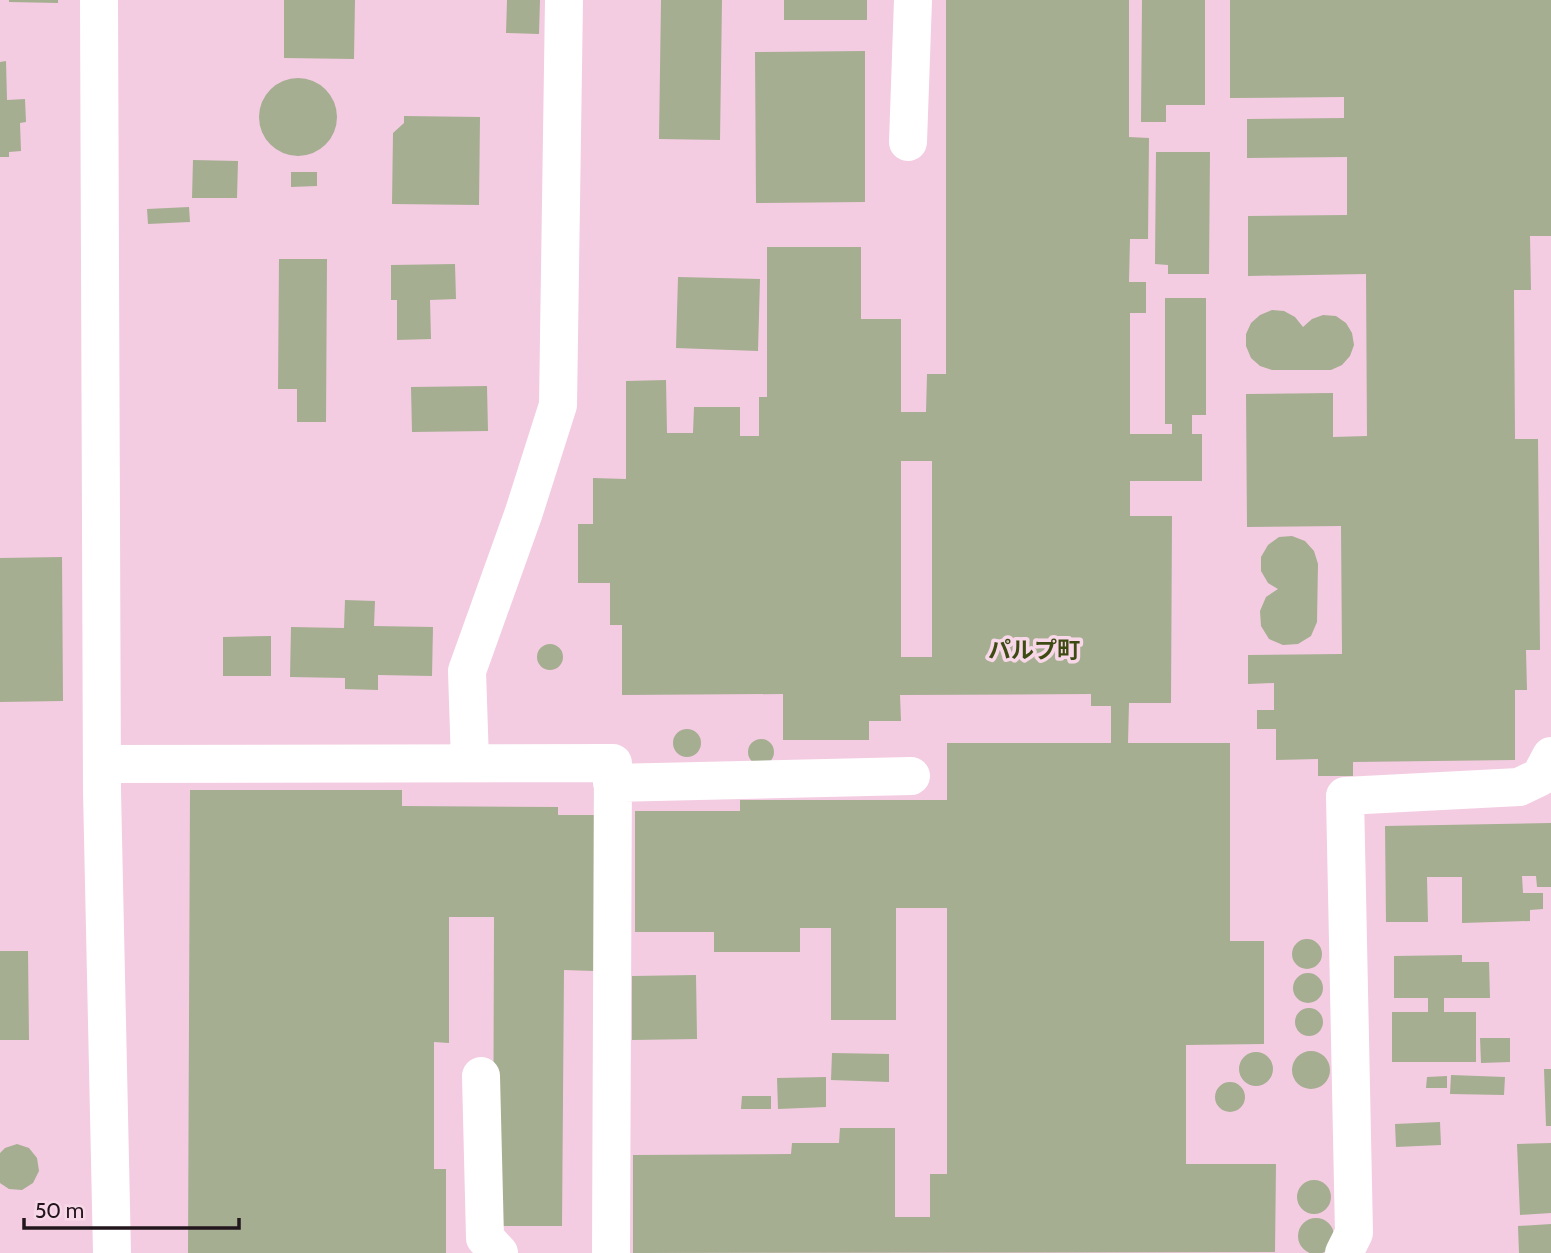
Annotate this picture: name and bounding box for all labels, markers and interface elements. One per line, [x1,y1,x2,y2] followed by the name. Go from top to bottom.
[988,636,1080,664] district label: パルプ町
[24,1186,240,1230] scale bar
[35,1198,84,1223] text: 50 m

